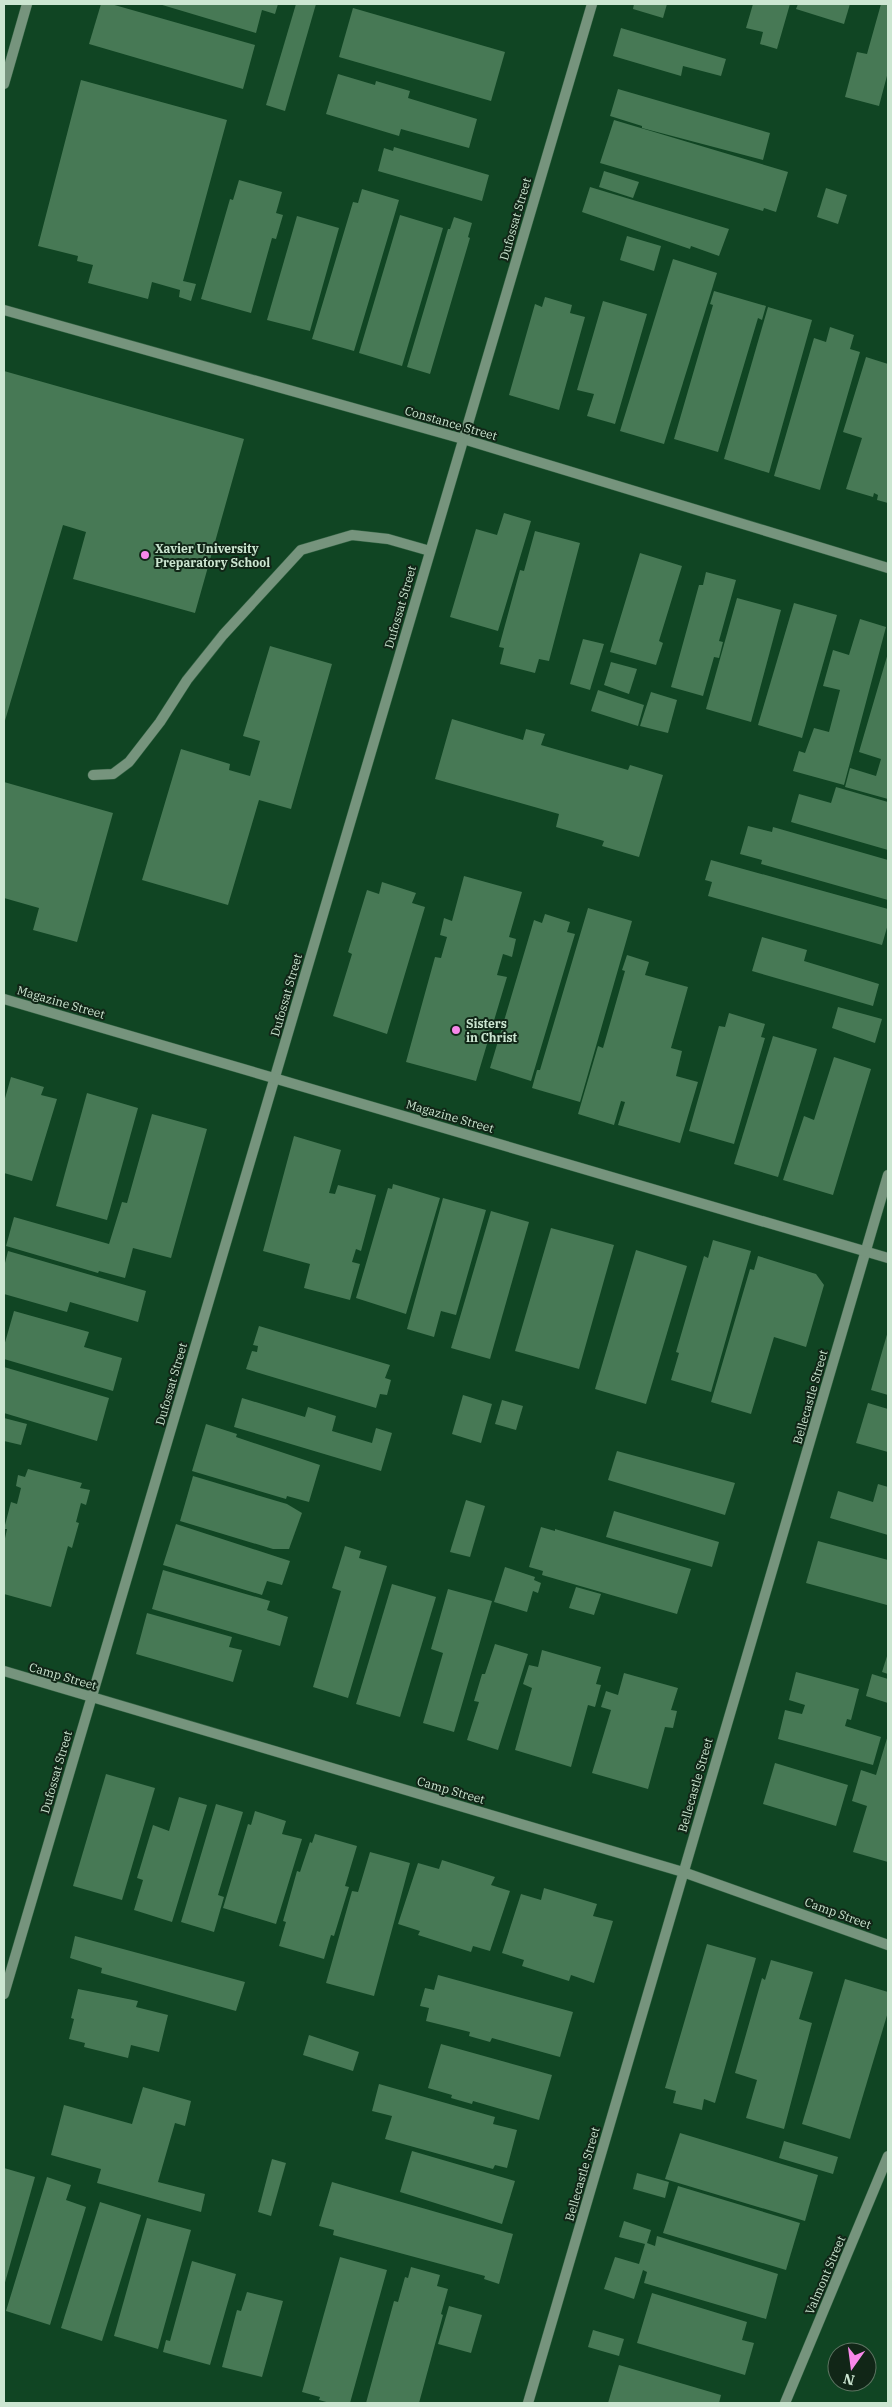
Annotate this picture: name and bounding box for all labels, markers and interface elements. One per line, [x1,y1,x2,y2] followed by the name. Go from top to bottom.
[496,176,534,262] street label: Dufossat Street
[403,403,499,443] street label: Constance Street
[155,541,270,570] place label: Xavier University Preparatory School
[139,549,151,561] marker: Xavier University Preparatory School
[381,564,419,650] street label: Dufossat Street
[267,952,305,1038] street label: Dufossat Street
[15,982,107,1022] street label: Magazine Street
[466,1016,517,1045] place label: Sisters in Christ
[450,1024,462,1036] marker: Sisters in Christ
[404,1096,496,1136] street label: Magazine Street
[152,1341,190,1427] street label: Dufossat Street
[789,1348,831,1446] street label: Bellecastle Street
[28,1659,98,1693] street label: Camp Street
[37,1729,75,1815] street label: Dufossat Street
[674,1736,716,1834] street label: Bellecastle Street
[416,1773,486,1807] street label: Camp Street
[803,1894,873,1932] street label: Camp Street
[561,2125,603,2223] street label: Bellecastle Street
[802,2233,848,2317] street label: Valmont Street
[827,2342,877,2392] north arrow
[841,2370,856,2390] text: N

